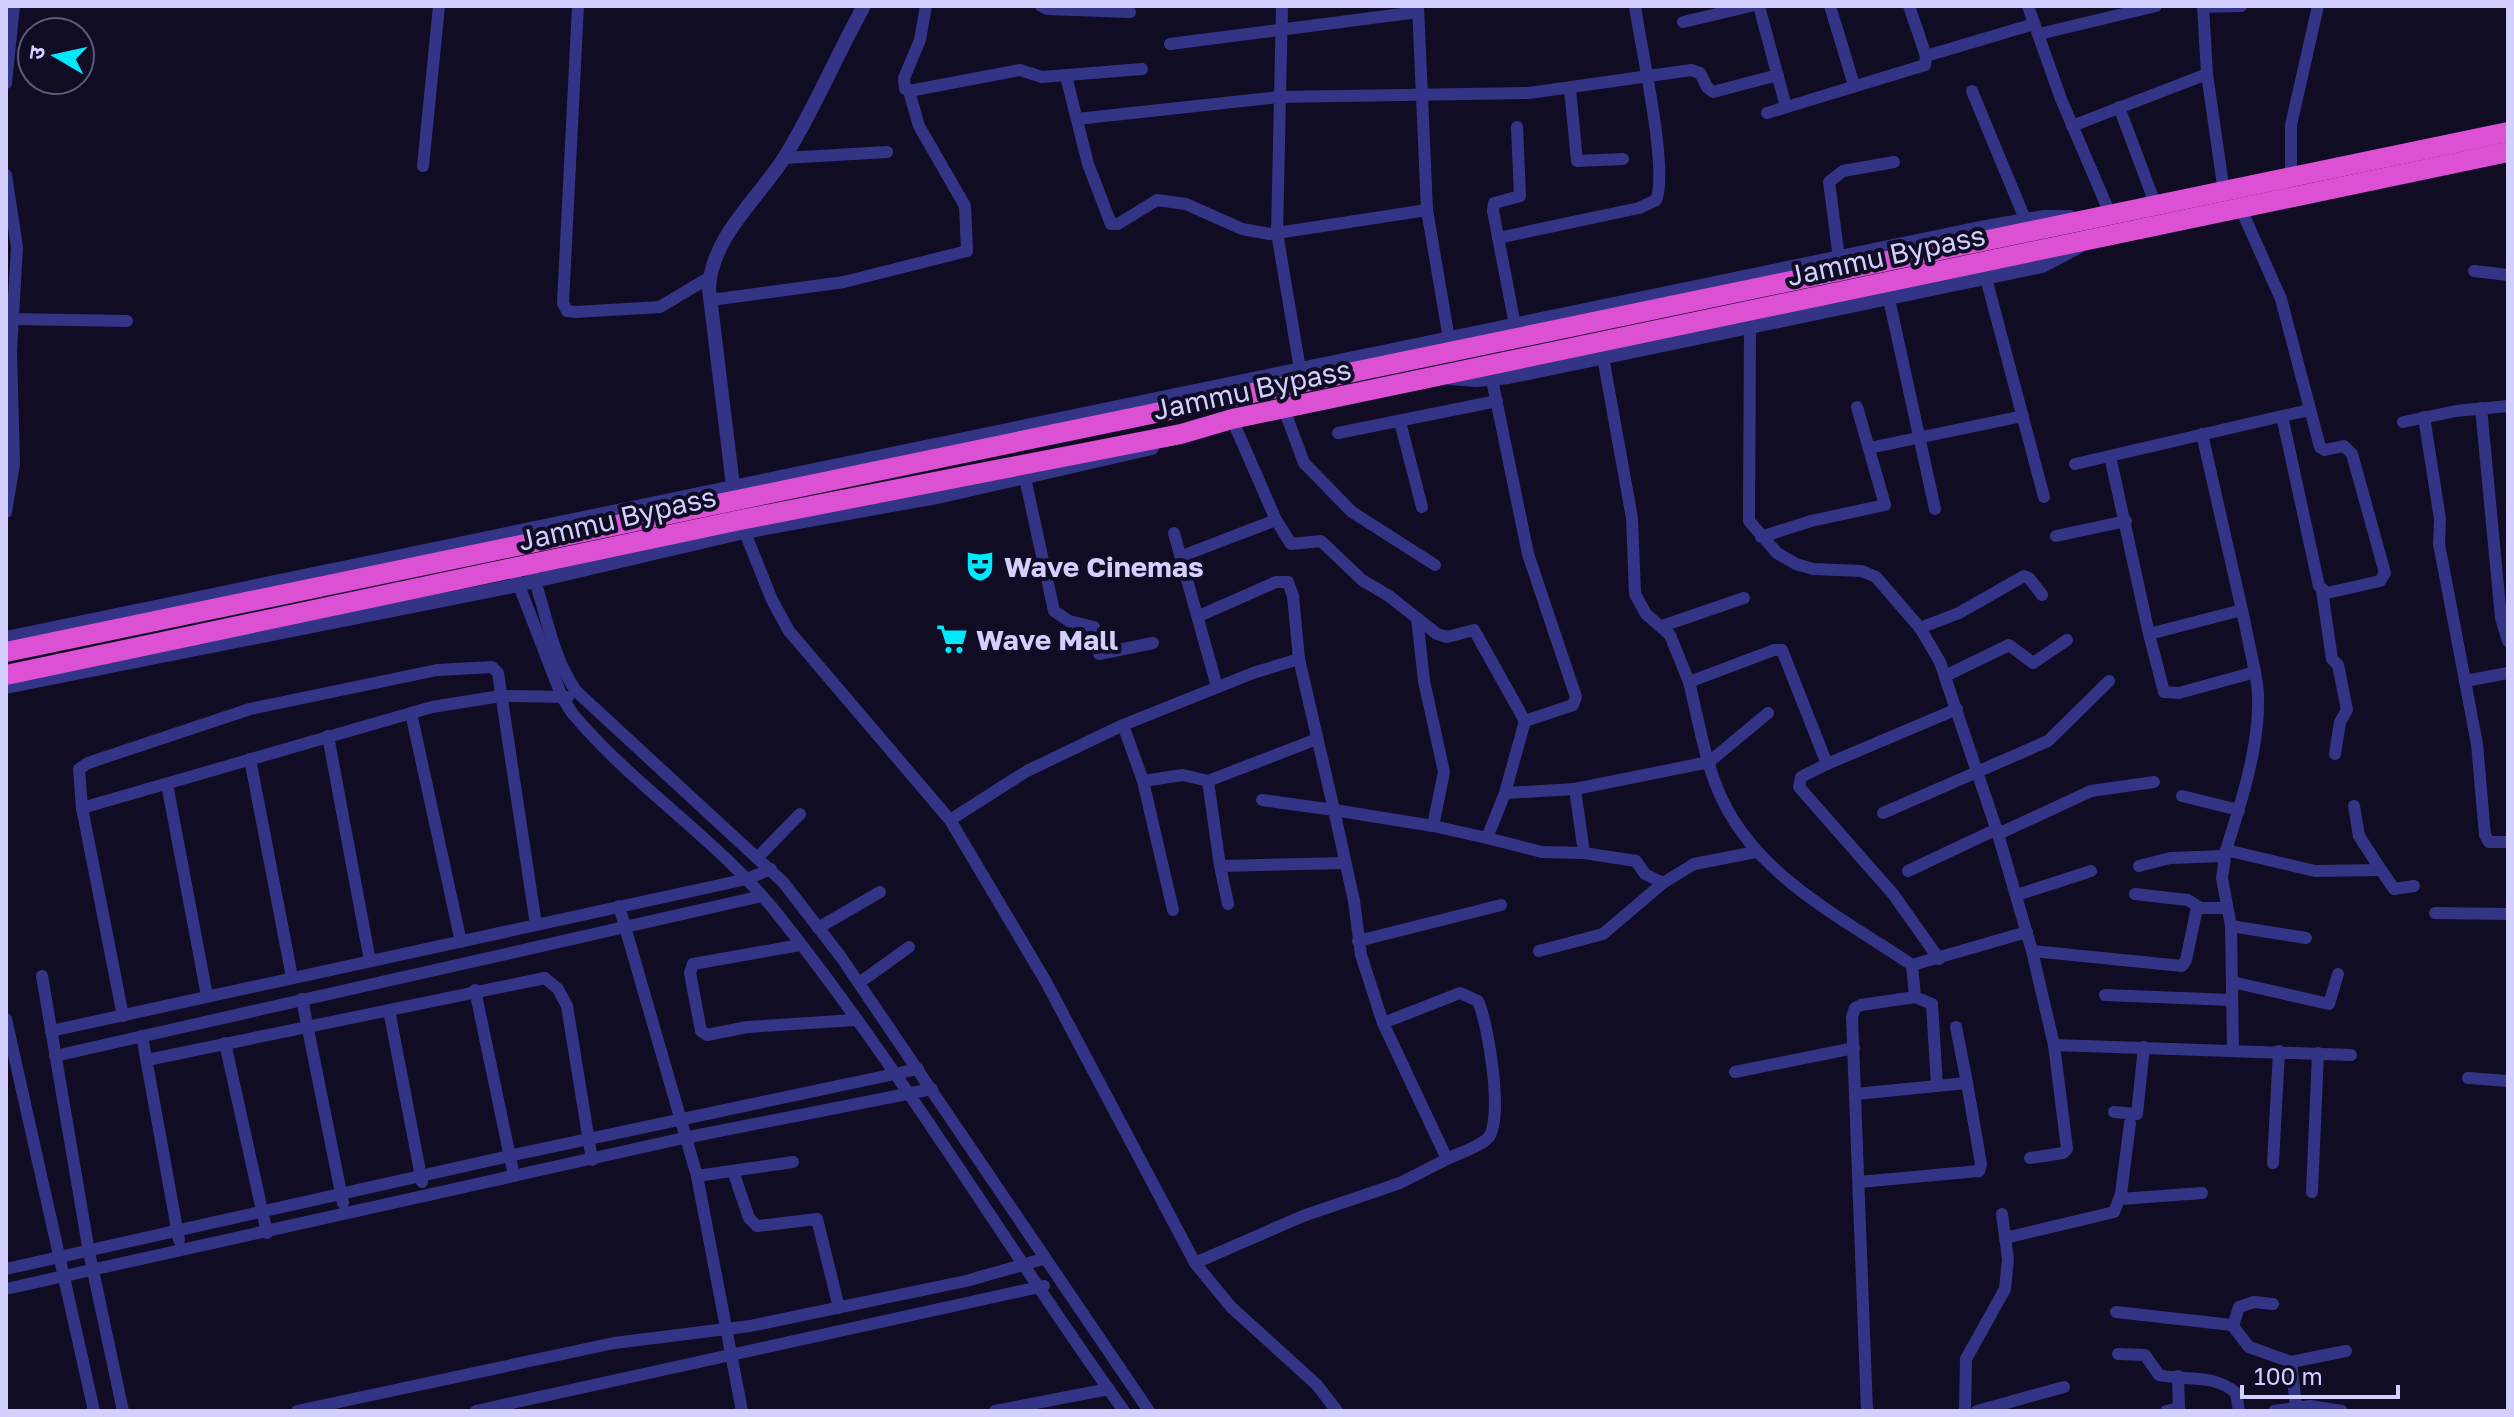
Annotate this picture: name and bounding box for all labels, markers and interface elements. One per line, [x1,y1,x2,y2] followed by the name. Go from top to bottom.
[16,16,96,96] north arrow
[21,43,50,61] text: उ
[1784,218,1988,292] street label: Jammu Bypass
[1150,352,1354,426] street label: Jammu Bypass
[515,479,719,557] street label: Jammu Bypass
[963,549,997,583] theatre icon: Wave Cinemas
[1004,550,1204,583] place label: Wave Cinemas
[935,622,969,656] supermarket icon: Wave Mall
[976,623,1118,656] place label: Wave Mall
[2242,1349,2398,1399] scale bar
[2254,1361,2323,1390] text: 100 m

